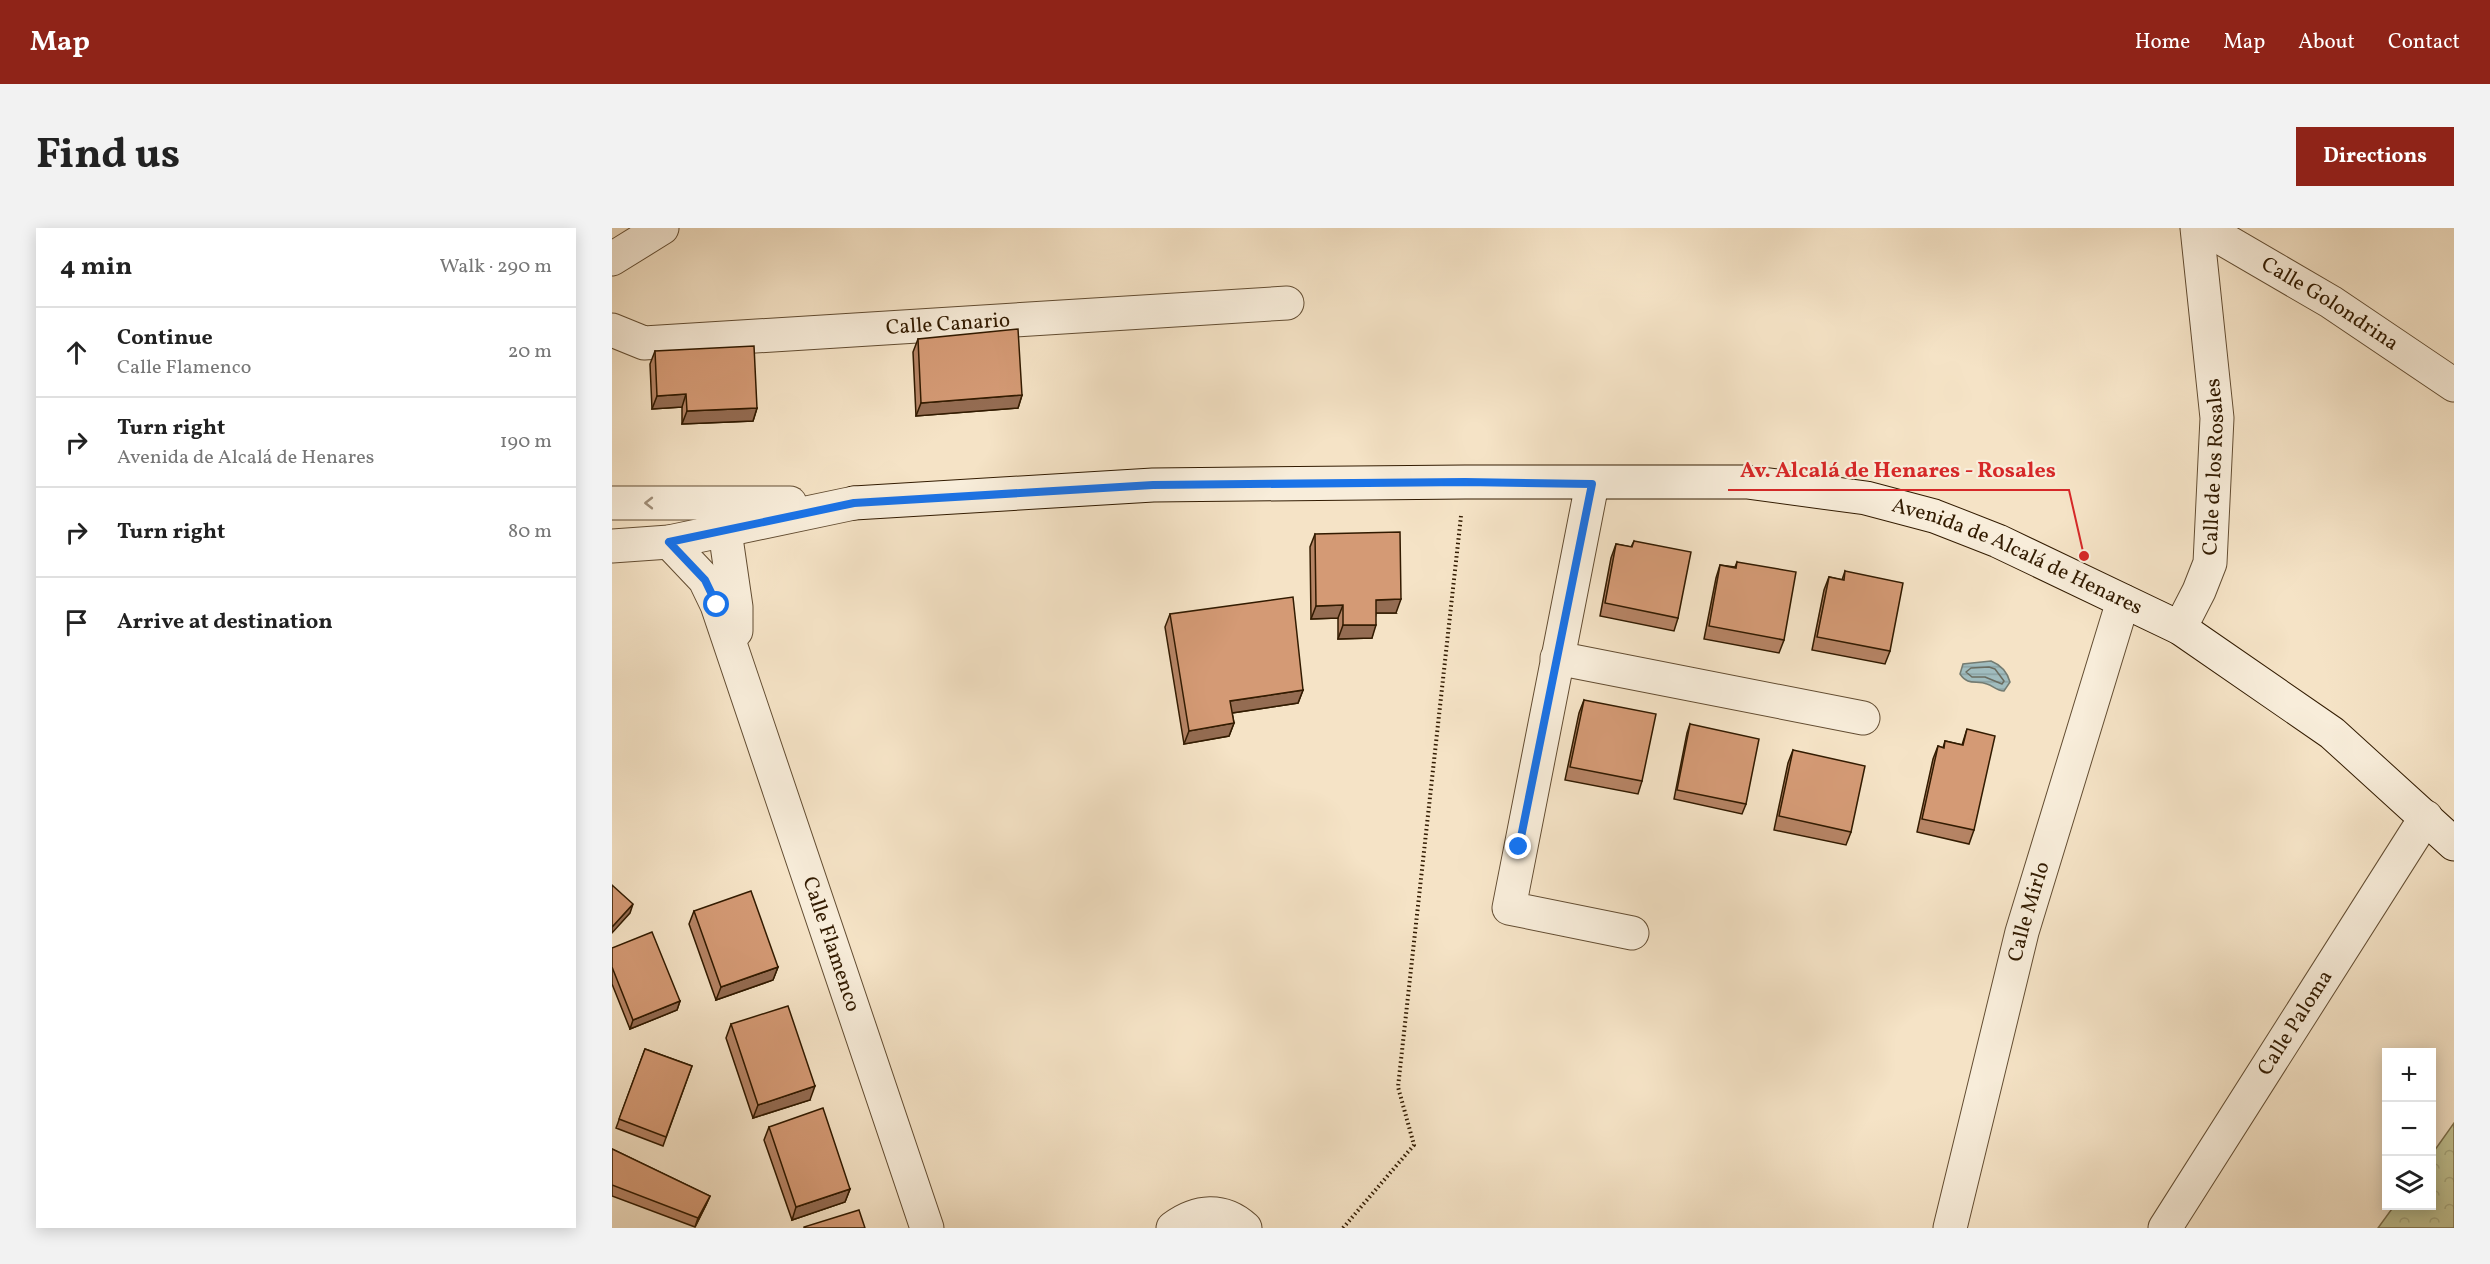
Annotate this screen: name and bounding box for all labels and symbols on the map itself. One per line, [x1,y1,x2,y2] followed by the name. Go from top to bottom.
[2256,250,2404,358] street label: Calle Golondrina
[885,306,1011,342] street label: Calle Canario
[2196,377,2232,556] street label: Calle de los Rosales
[1728,450,2069,490] callout: Av. Alcalá de Henares - Rosales
[1740,456,2056,487] text: Av. Alcalá de Henares - Rosales
[1889,491,2147,622] street label: Avenida de Alcalá de Henares
[644,497,653,509] one-way arrow
[703,591,729,617] route start
[1505,833,1531,859] route end
[2001,858,2057,965] street label: Calle Mirlo
[795,873,868,1016] street label: Calle Flamenco
[2251,964,2340,1081] street label: Calle Paloma

